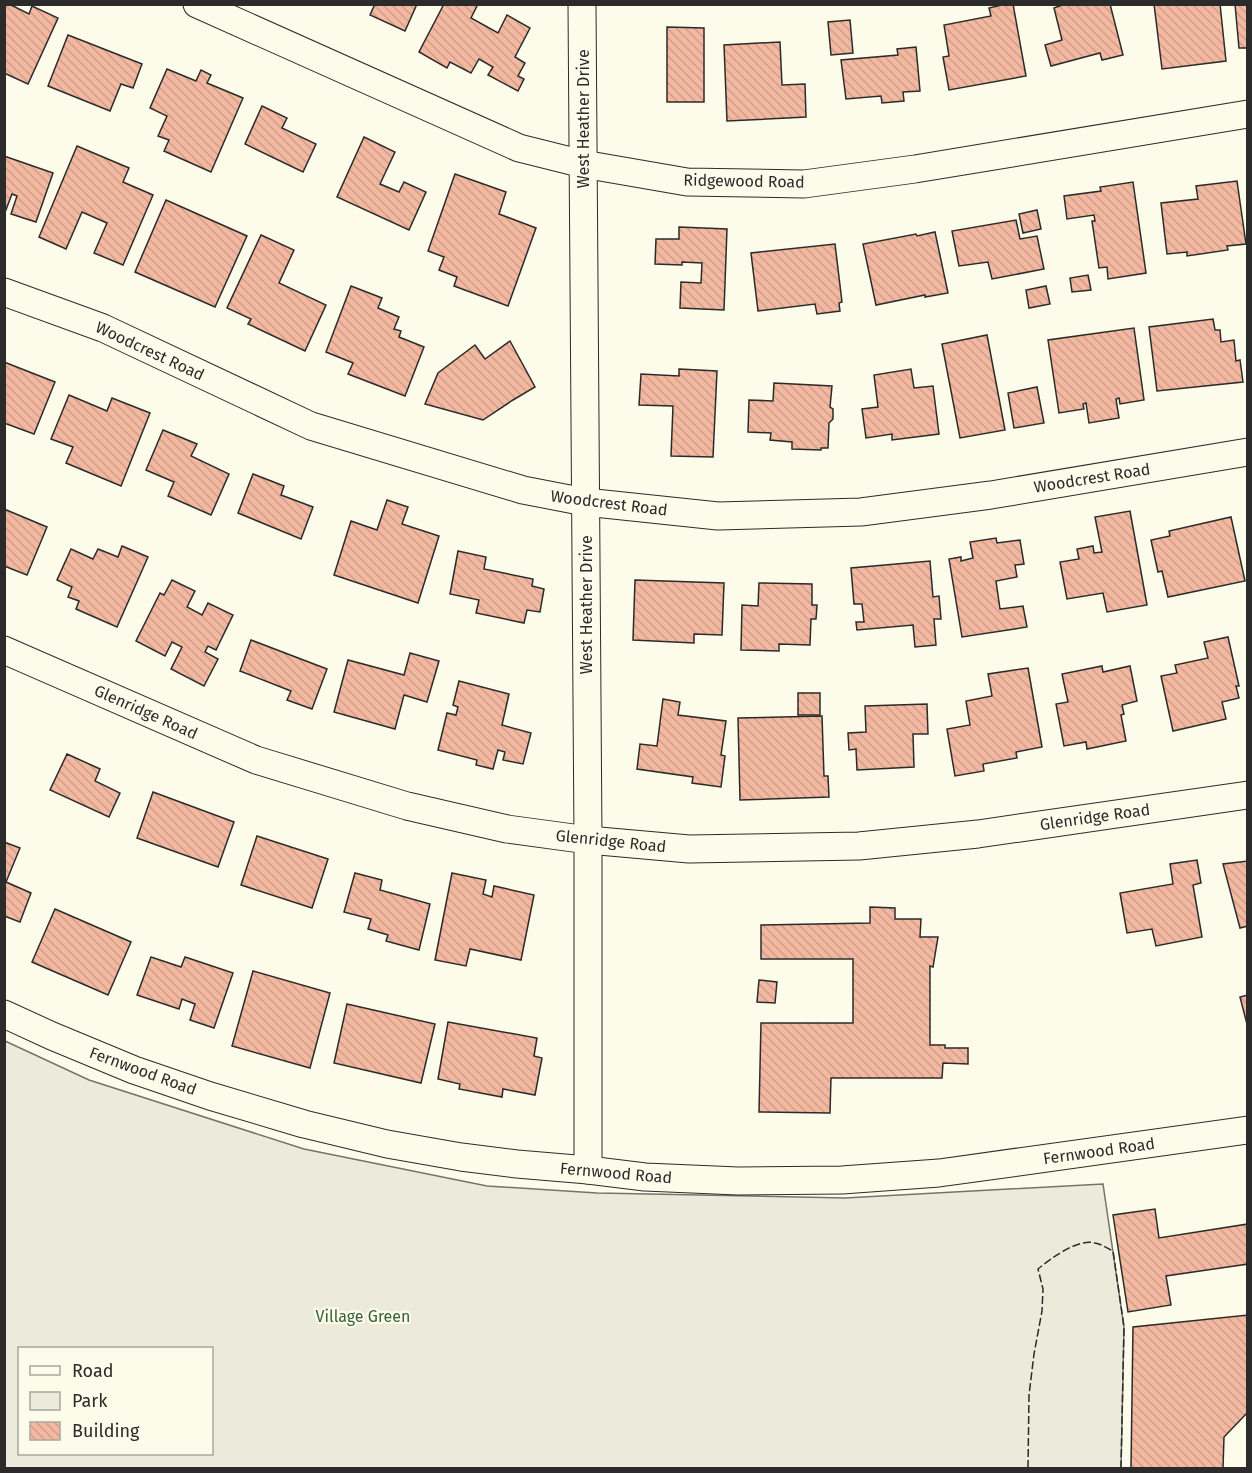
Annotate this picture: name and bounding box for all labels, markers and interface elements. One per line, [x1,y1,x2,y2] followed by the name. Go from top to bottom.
[574,49,593,189] street label: West Heather Drive
[683,170,805,192] street label: Ridgewood Road
[93,318,207,384] street label: Woodcrest Road
[1032,459,1152,497] street label: Woodcrest Road
[549,486,669,520] street label: Woodcrest Road
[577,535,596,675] street label: West Heather Drive
[91,681,201,743] street label: Glenridge Road
[1039,800,1151,834] street label: Glenridge Road
[555,826,667,856] street label: Glenridge Road
[87,1043,199,1099] street label: Fernwood Road
[1042,1134,1156,1168] street label: Fernwood Road
[559,1159,673,1187] street label: Fernwood Road
[316,1307,410,1326] park label: Village Green
[18,1347,213,1455] legend
[72,1360,114,1382] text: Road
[72,1390,108,1412] text: Park
[72,1420,140,1442] text: Building

